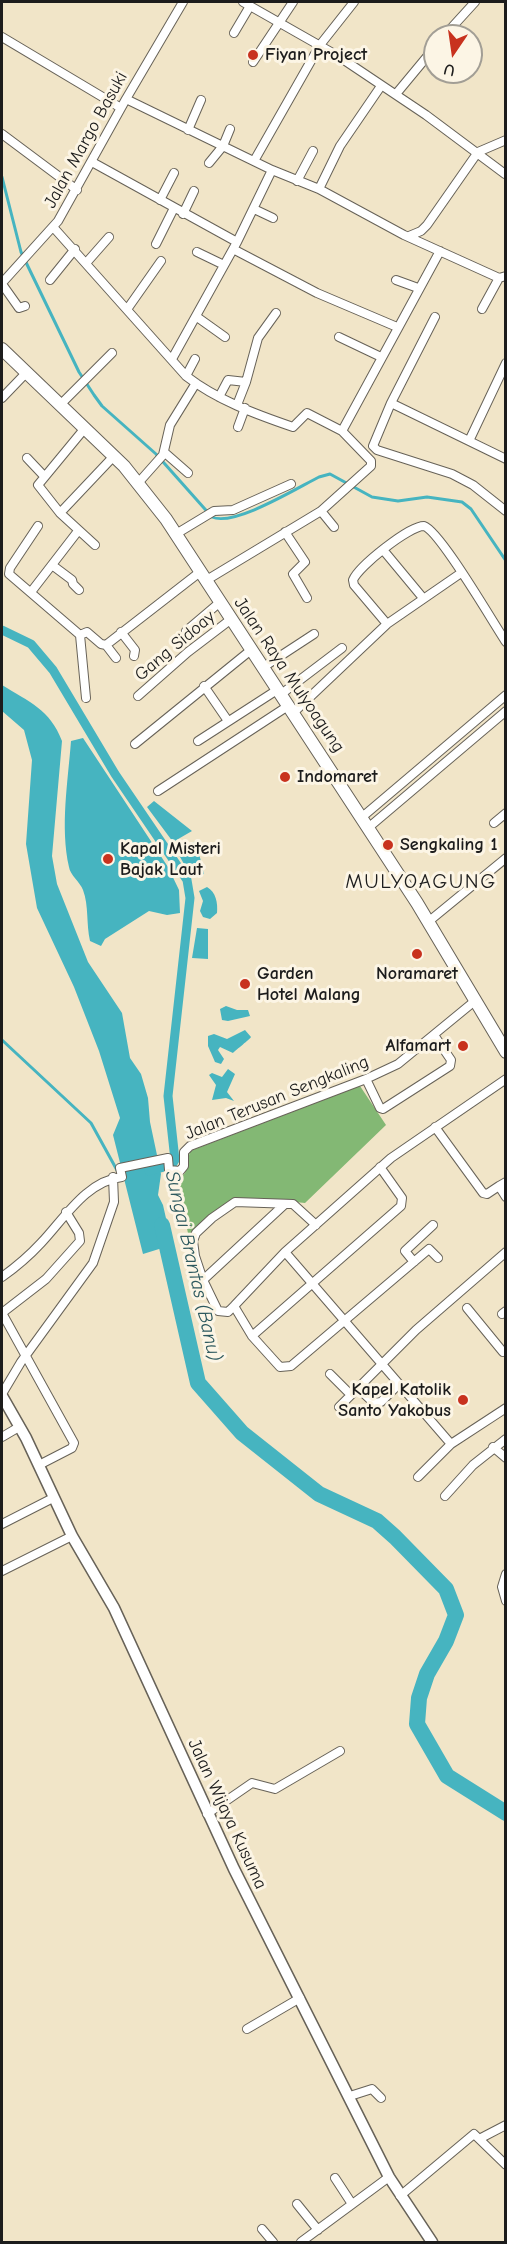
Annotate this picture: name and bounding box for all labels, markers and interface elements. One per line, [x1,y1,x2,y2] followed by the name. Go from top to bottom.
[423,24,483,84] north arrow
[265,44,367,66] place label: Fiyan Project
[246,48,260,62] marker: Fiyan Project
[442,60,457,80] text: U
[40,68,132,212] street label: Jalan Margo Basuki
[229,593,349,757] street label: Jalan Raya Mulyoagung
[130,606,220,686] street label: Gang Sidoay
[297,766,378,788] place label: Indomaret
[278,770,292,784] marker: Indomaret
[400,834,498,856] place label: Sengkaling 1
[120,838,221,880] place label: Kapal Misteri Bajak Laut
[381,838,395,852] marker: Sengkaling 1
[101,852,115,866] marker: Kapal Misteri Bajak Laut
[345,869,497,895] district label: MULYOAGUNG
[410,947,424,961] marker: Noramaret
[257,963,361,1006] place label: Garden Hotel Malang
[376,963,458,985] place label: Noramaret
[238,977,252,991] marker: Garden Hotel Malang
[386,1035,451,1057] place label: Alfamart
[456,1039,470,1053] marker: Alfamart
[182,1051,372,1145] street label: Jalan Terusan Sengkaling
[159,1168,227,1364] water label: Sungai Brantas (Banu)
[338,1379,451,1422] place label: Kapel Katolik Santo Yakobus
[456,1393,470,1407] marker: Kapel Katolik Santo Yakobus
[183,1736,271,1892] street label: Jalan Wijaya Kusuma

